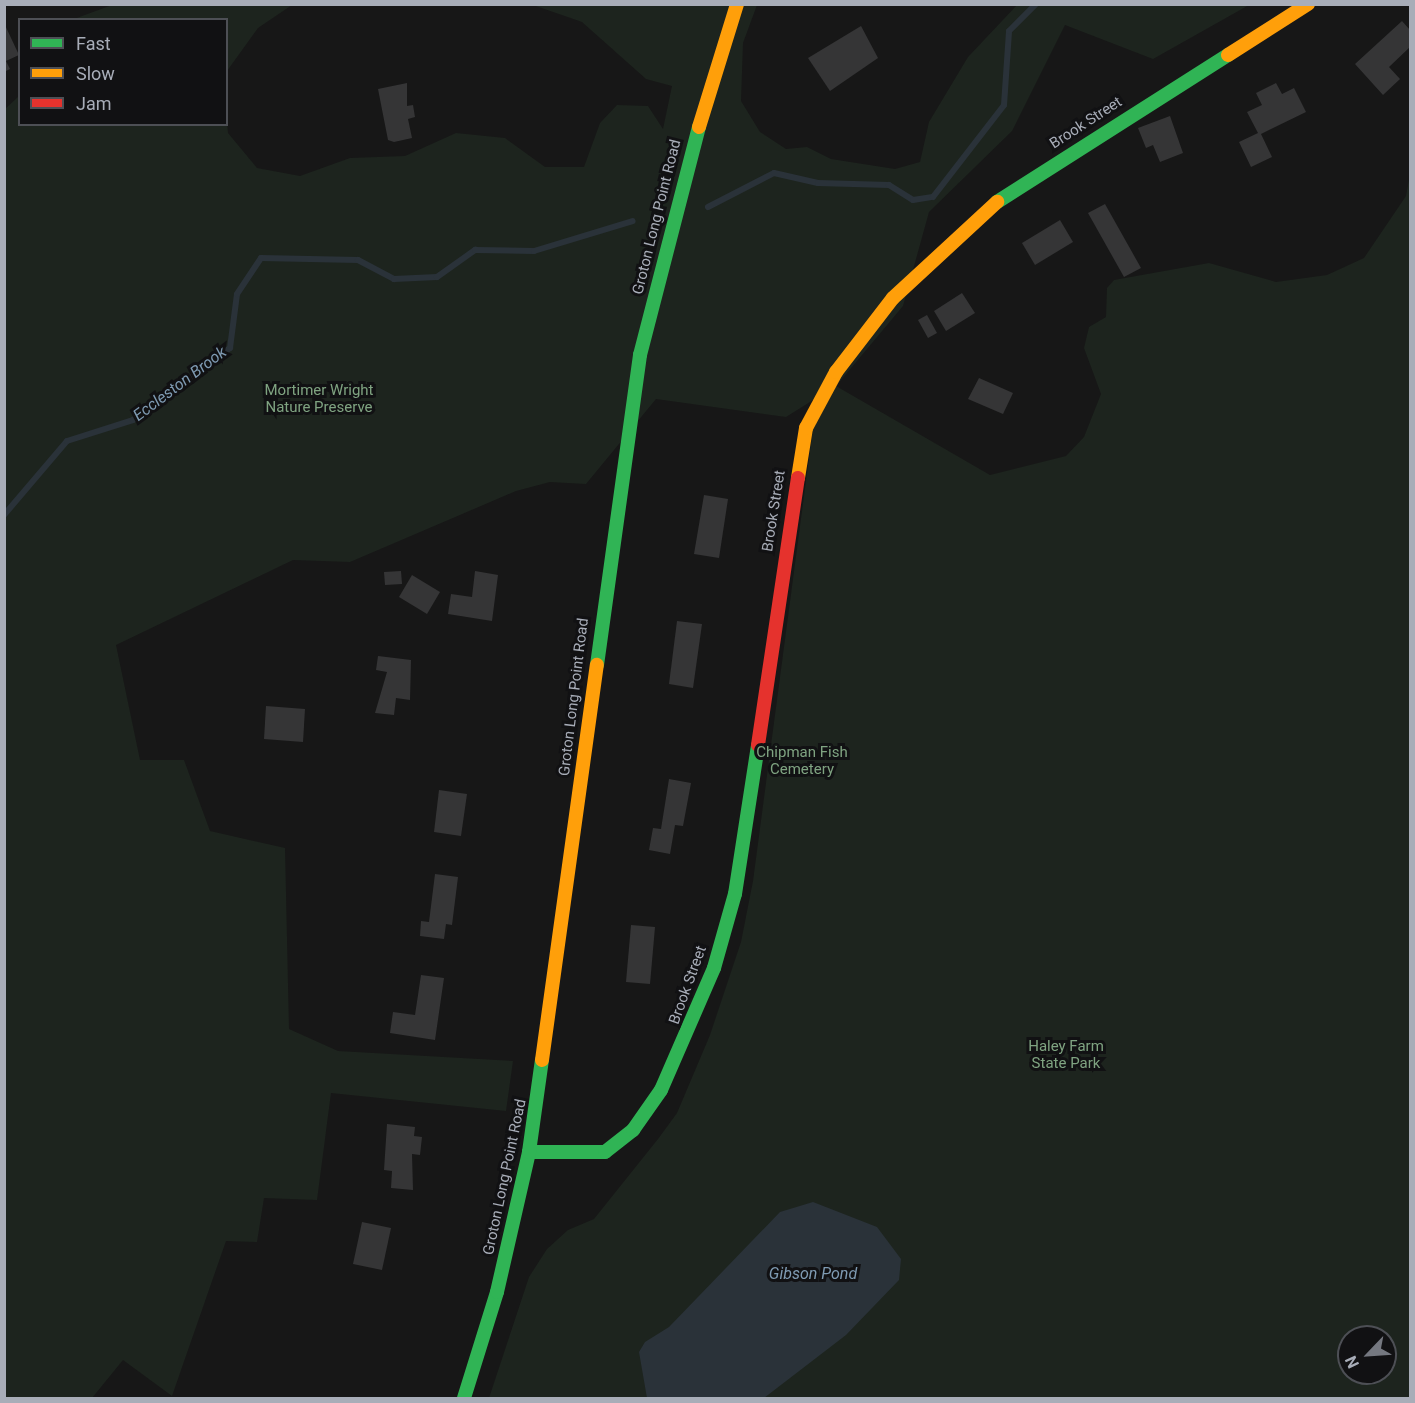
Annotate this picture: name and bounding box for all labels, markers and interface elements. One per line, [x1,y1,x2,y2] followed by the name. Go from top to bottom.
[18,18,228,126] legend
[76,33,111,54] text: Fast
[76,63,115,84] text: Slow
[76,93,112,114] text: Jam
[1047,93,1125,153] street label: Brook Street
[629,138,685,296] street label: Groton Long Point Road
[130,343,230,425] water label: Eccleston Brook
[264,381,374,416] park label: Mortimer Wright Nature Preserve
[759,469,789,553] street label: Brook Street
[555,617,593,777] street label: Groton Long Point Road
[756,743,848,778] park label: Chipman Fish Cemetery
[665,943,711,1027] street label: Brook Street
[1028,1037,1104,1072] park label: Haley Farm State Park
[480,1097,530,1257] street label: Groton Long Point Road
[769,1264,857,1284] water label: Gibson Pond
[1337,1325,1397,1385] north arrow
[1341,1353,1363,1371] text: N

